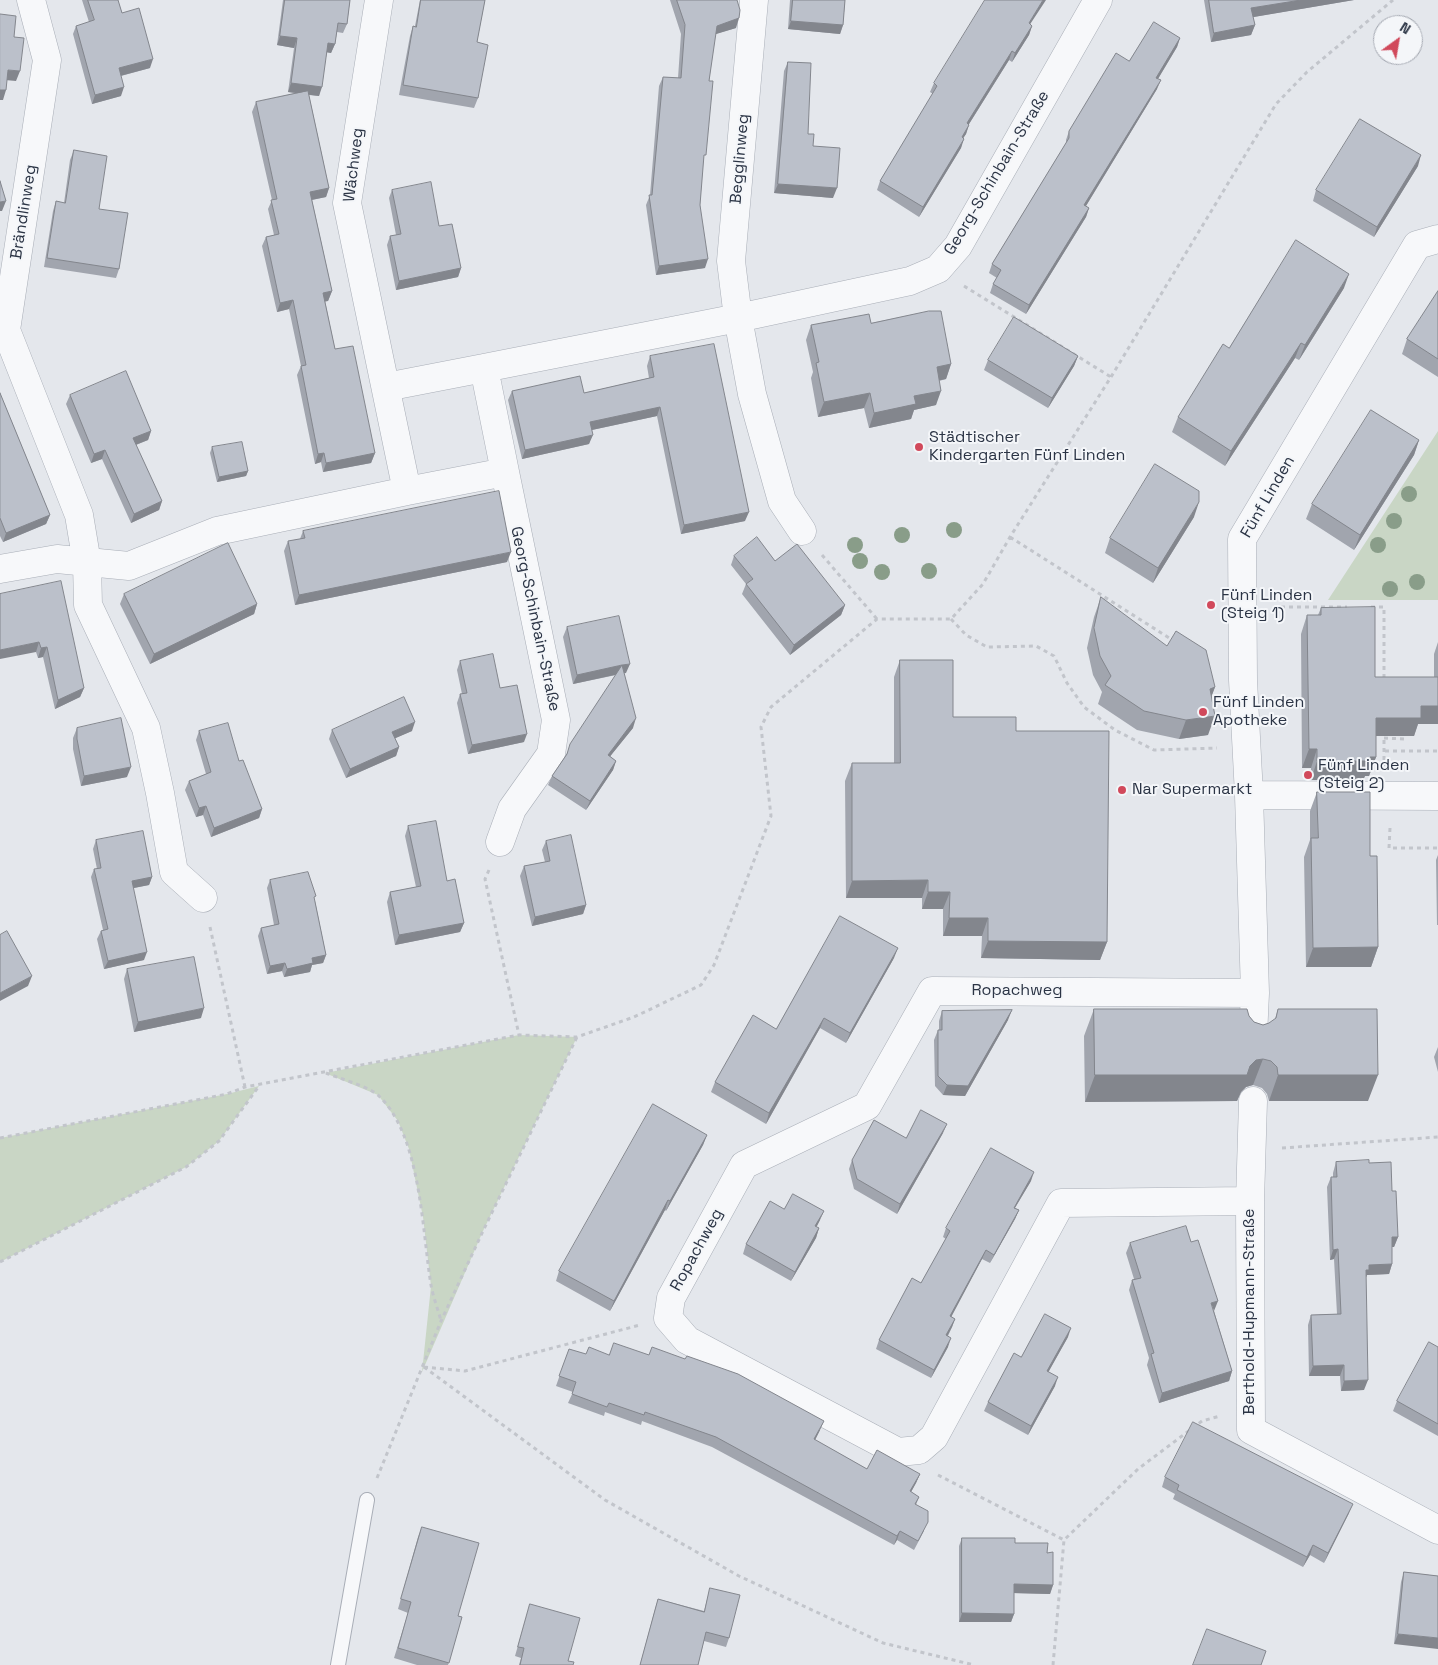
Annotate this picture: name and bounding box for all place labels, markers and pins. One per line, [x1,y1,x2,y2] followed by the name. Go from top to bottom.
[929,428,1125,466] place label: Städtischer Kindergarten Fünf Linden
[913,441,925,453] marker: Städtischer Kindergarten Fünf Linden
[1221,586,1312,624] place label: Fünf Linden (Steig 1)
[1205,599,1217,611] marker: Fünf Linden (Steig 1)
[1213,693,1304,731] place label: Fünf Linden Apotheke
[1197,706,1209,718] marker: Fünf Linden Apotheke
[1318,756,1409,794] place label: Fünf Linden (Steig 2)
[1302,769,1314,781] marker: Fünf Linden (Steig 2)
[1132,780,1252,800] place label: Nar Supermarkt
[1116,784,1128,796] marker: Nar Supermarkt

